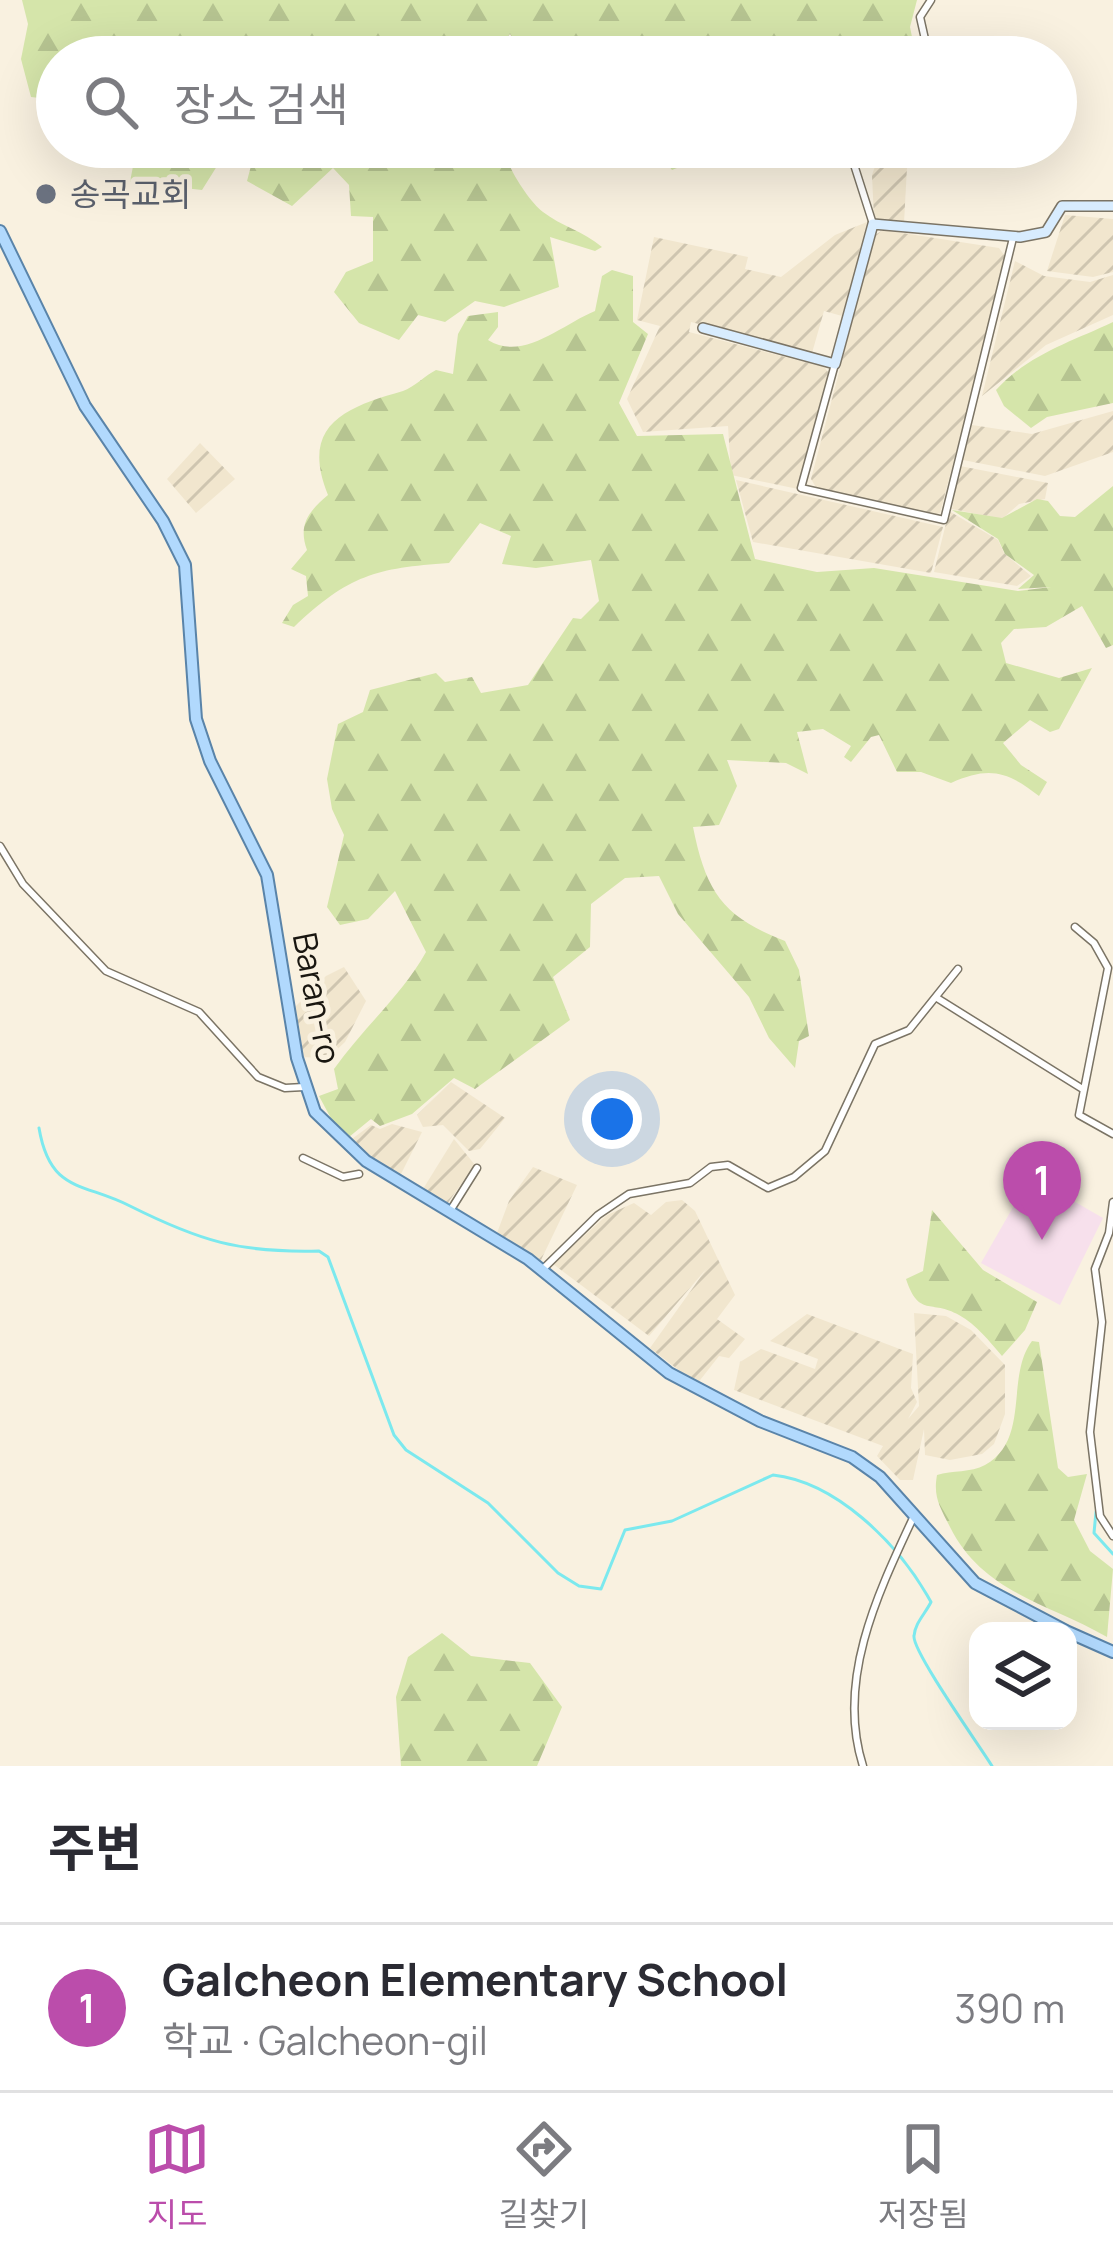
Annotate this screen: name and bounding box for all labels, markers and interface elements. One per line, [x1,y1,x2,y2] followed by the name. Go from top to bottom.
[36,36,1077,168] search box
[78,69,144,135] icon: search
[174,73,349,135] text: 장소 검색
[70,171,191,216] place label: 송곡교회
[33,181,59,207] marker: 송곡교회
[283,928,352,1067] street label: Baran-ro
[582,1089,642,1149] your location
[1003,1141,1081,1240] pin: 1
[969,1622,1077,1730] map controls
[969,1622,1077,1730] button: layers
[48,1812,142,1881] text: 주변
[162,1948,788,2010] text: Galcheon Elementary School
[78,1981,96,2035] text: 1
[955,1981,1065,2035] text: 390 m
[162,2013,488,2067] text: 학교 · Galcheon-gil
[144,2116,210,2236] tab: 지도
[498,2116,589,2236] tab: 길찾기
[878,2116,969,2236] tab: 저장됨

